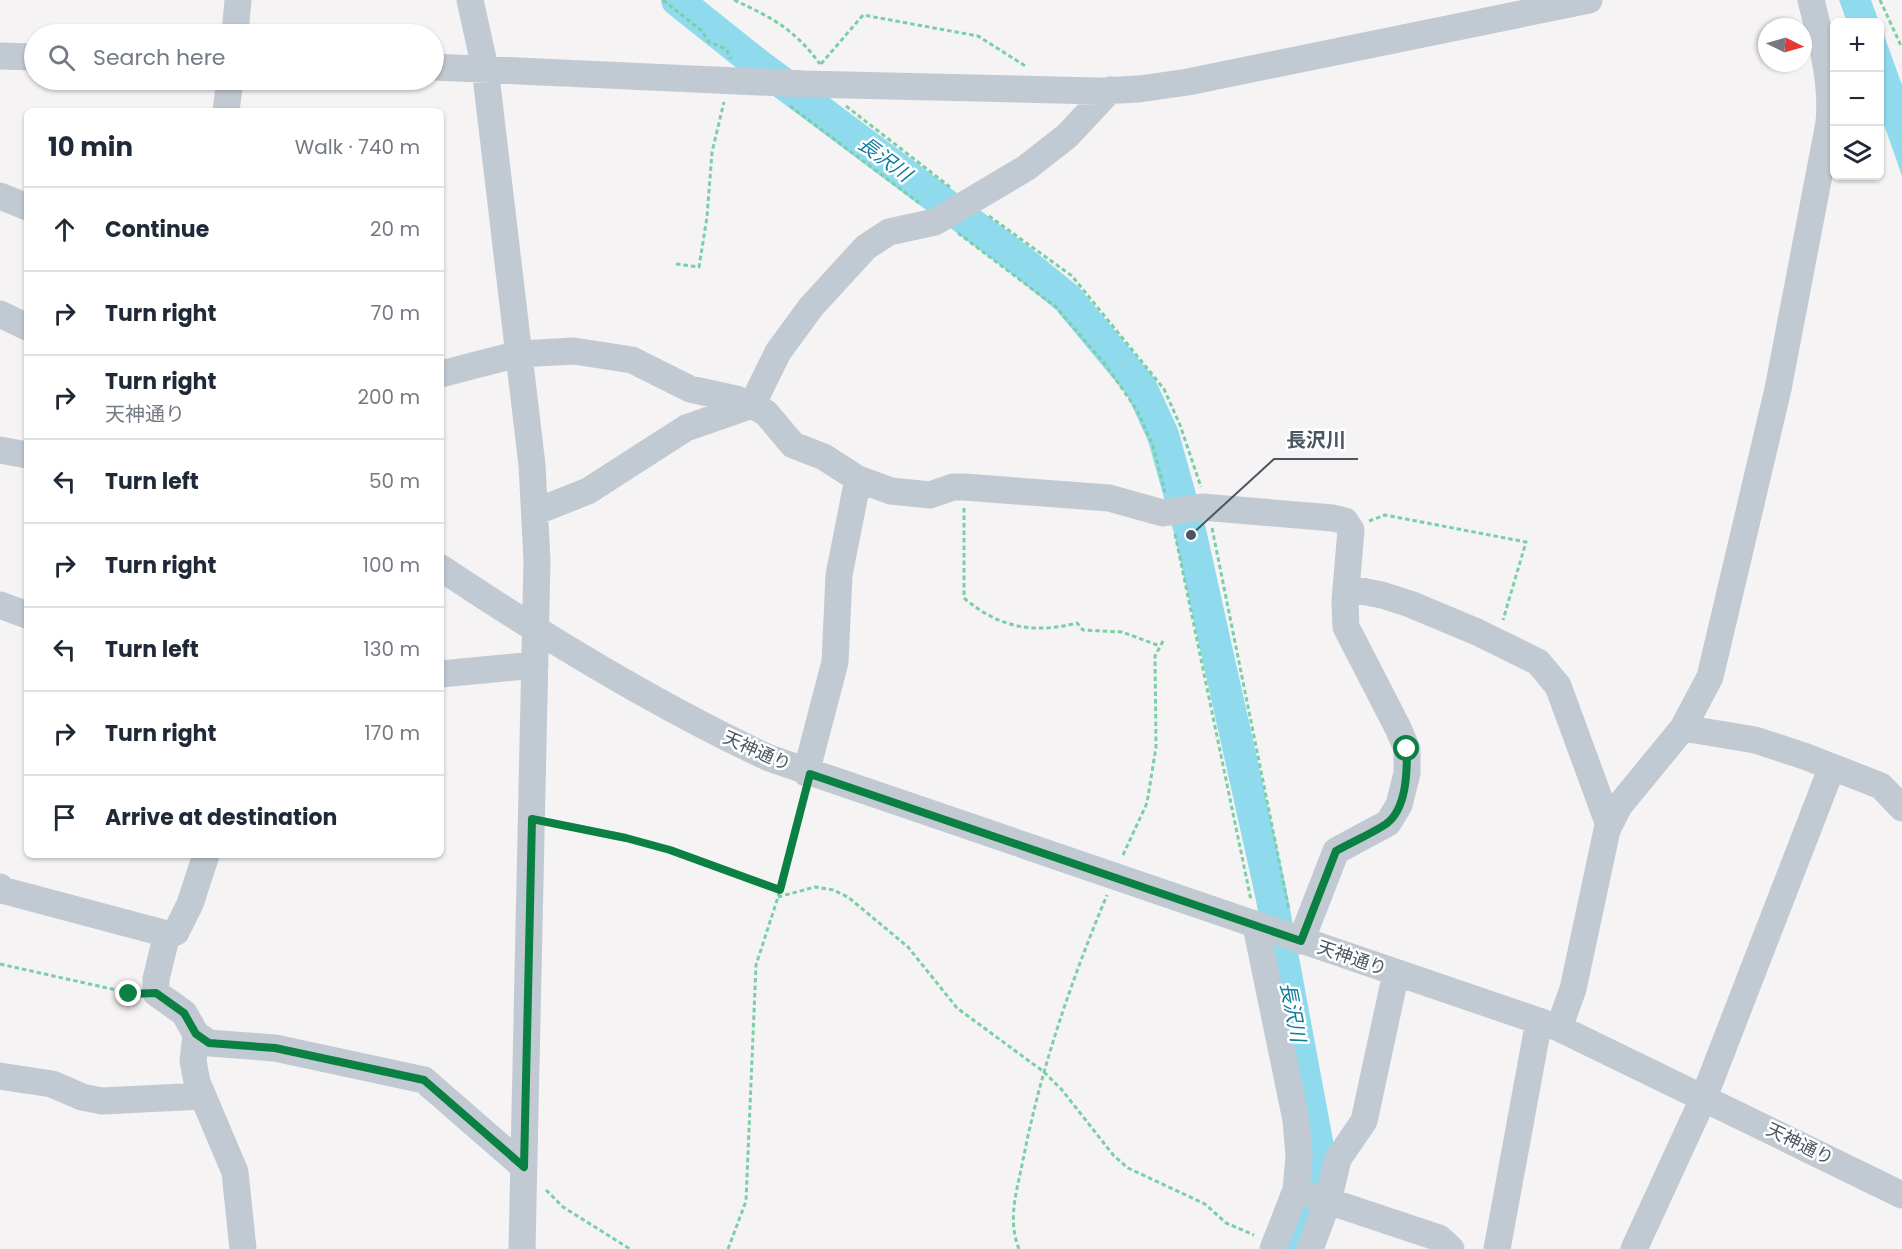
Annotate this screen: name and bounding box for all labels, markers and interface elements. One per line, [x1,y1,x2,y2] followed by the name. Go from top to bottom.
[1758,18,1812,72] north arrow
[1830,18,1884,180] map controls
[1830,18,1884,72] button: +
[24,24,444,90] search box
[45,41,78,74] icon: search
[93,42,226,73] text: Search here
[1830,72,1884,126] button: −
[1830,126,1884,180] button: layers
[48,129,133,165] text: 10 min
[853,130,919,189] water label: 長沢川
[295,133,420,161] text: Walk · 740 m
[48,213,81,246] icon: ahead
[105,214,209,245] text: Continue
[370,215,420,243] text: 20 m
[48,297,81,330] icon: right
[105,298,216,329] text: Turn right
[371,299,420,327] text: 70 m
[105,366,216,397] text: Turn right
[48,381,81,414] icon: right
[357,383,420,411] text: 200 m
[105,400,185,428] text: 天神通り
[1274,421,1358,459] callout: 長沢川
[1286,426,1346,454] text: 長沢川
[48,465,81,498] icon: left
[105,466,199,497] text: Turn left
[369,467,420,495] text: 50 m
[48,549,81,582] icon: right
[105,550,216,581] text: Turn right
[363,551,420,579] text: 100 m
[48,633,81,666] icon: left
[105,634,199,665] text: Turn left
[363,635,420,663] text: 130 m
[48,717,81,750] icon: right
[105,718,216,749] text: Turn right
[364,719,420,747] text: 170 m
[719,724,795,777] street label: 天神通り
[1393,735,1419,761] route start
[48,801,81,834] icon: arrive
[105,802,337,833] text: Arrive at destination
[1314,934,1390,981] street label: 天神通り
[115,980,141,1006] route end
[1274,980,1313,1046] water label: 長沢川
[1762,1117,1838,1171] street label: 天神通り

